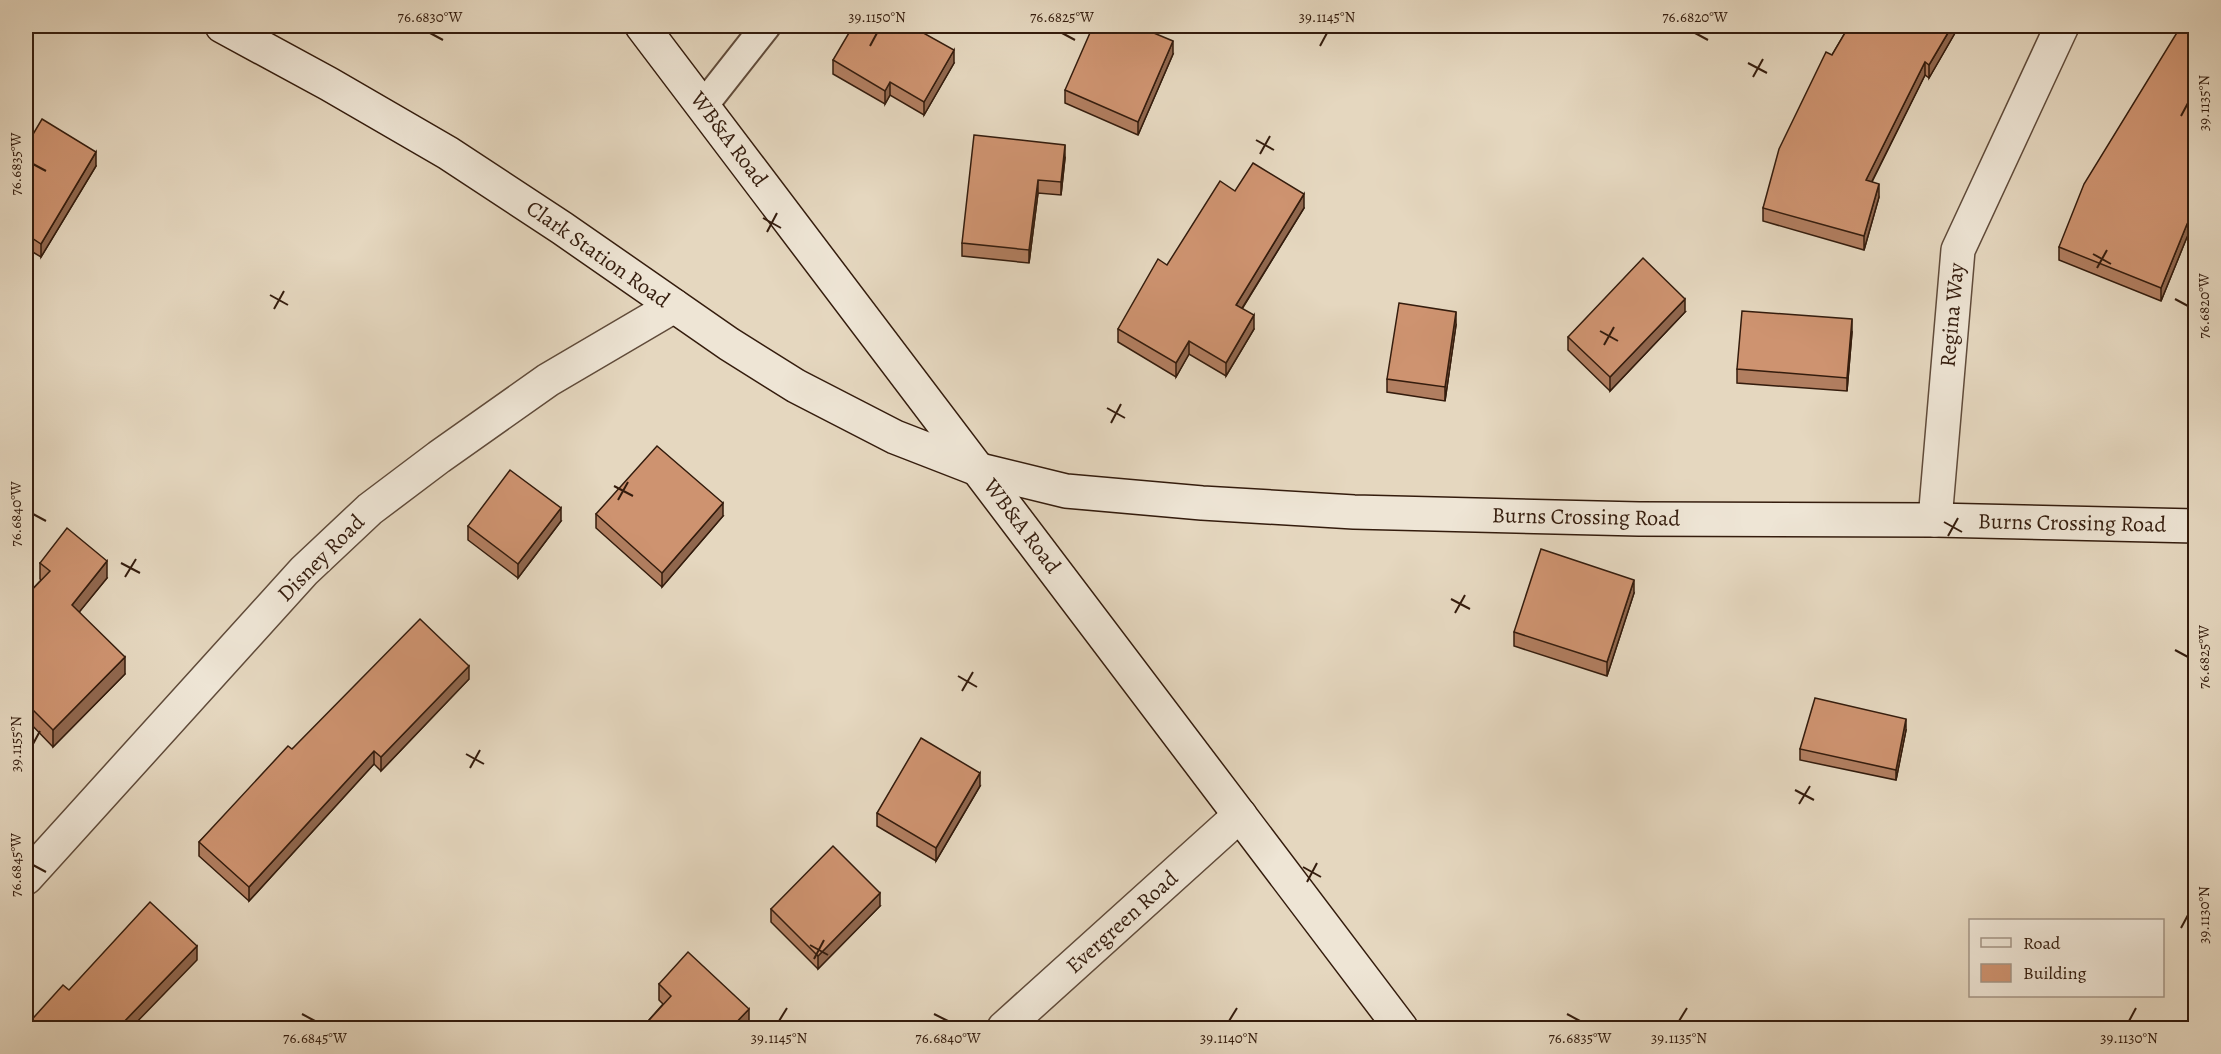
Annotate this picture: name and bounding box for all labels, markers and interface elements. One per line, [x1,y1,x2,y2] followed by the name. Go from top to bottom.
[398,7,462,27] text: 76.6830°W
[848,7,906,27] text: 39.1150°N
[1030,7,1094,27] text: 76.6825°W
[1299,7,1355,27] text: 39.1145°N
[1662,7,1728,27] text: 76.6820°W
[2194,75,2214,131] text: 39.1135°N
[683,84,775,193] street label: WB&A Road
[6,132,26,196] text: 76.6835°W
[520,193,676,315] street label: Clark Station Road
[1932,261,1972,368] street label: Regina Way
[2194,273,2214,339] text: 76.6820°W
[976,471,1068,580] street label: WB&A Road
[6,481,26,547] text: 76.6840°W
[1492,500,1681,534] street label: Burns Crossing Road
[1978,506,2167,540] street label: Burns Crossing Road
[271,508,371,608] street label: Disney Road
[2194,625,2214,689] text: 76.6825°W
[6,716,26,772] text: 39.1155°N
[6,833,26,897] text: 76.6845°W
[1059,863,1185,980] street label: Evergreen Road
[2194,886,2214,944] text: 39.1130°N
[1969,919,2164,997] legend
[2023,931,2061,955] text: Road
[2023,961,2087,985] text: Building
[283,1028,347,1048] text: 76.6845°W
[751,1028,807,1048] text: 39.1145°N
[915,1028,981,1048] text: 76.6840°W
[1200,1028,1258,1048] text: 39.1140°N
[1548,1028,1612,1048] text: 76.6835°W
[1651,1028,1707,1048] text: 39.1135°N
[2100,1028,2158,1048] text: 39.1130°N

